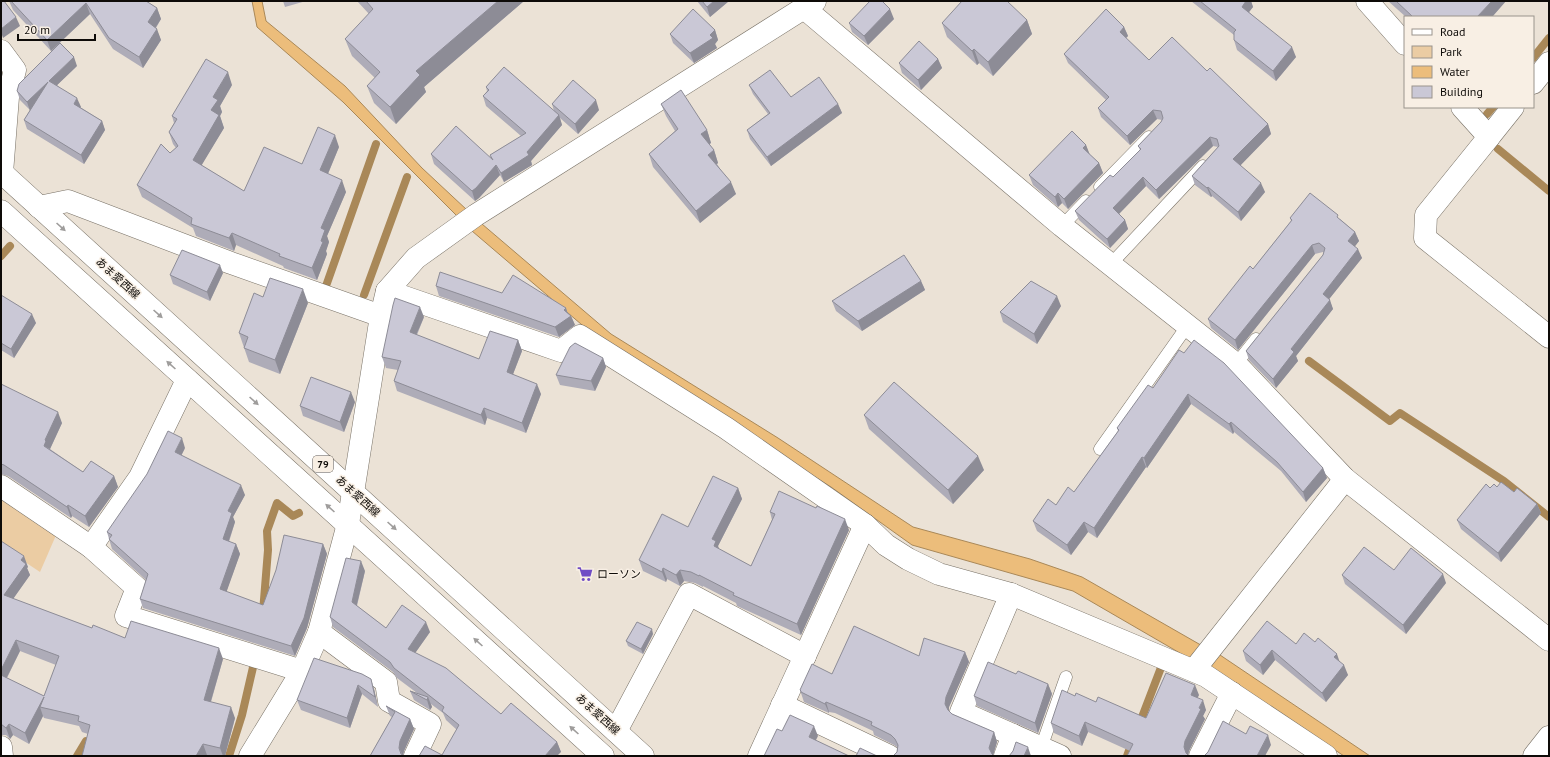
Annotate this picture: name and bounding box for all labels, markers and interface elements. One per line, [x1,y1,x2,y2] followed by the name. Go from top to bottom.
[18,16,95,42] scale bar
[1404,16,1534,108] legend
[24,22,50,37] text: 20 m
[1440,24,1465,39] text: Road
[1440,44,1462,59] text: Park
[1440,64,1470,79] text: Water
[1440,84,1483,99] text: Building
[56,222,66,231] one-way arrow
[93,254,143,302] street label: あま愛西線
[153,309,162,318] one-way arrow
[166,360,176,370] one-way arrow
[249,397,259,406] one-way arrow
[313,456,333,472] road number: 79
[333,472,383,520] street label: あま愛西線
[324,504,335,513] one-way arrow
[386,522,397,531] one-way arrow
[576,565,594,583] supermarket icon: ローソン
[597,567,641,581] place label: ローソン
[473,638,483,647] one-way arrow
[573,690,623,738] street label: あま愛西線
[569,725,579,735] one-way arrow

